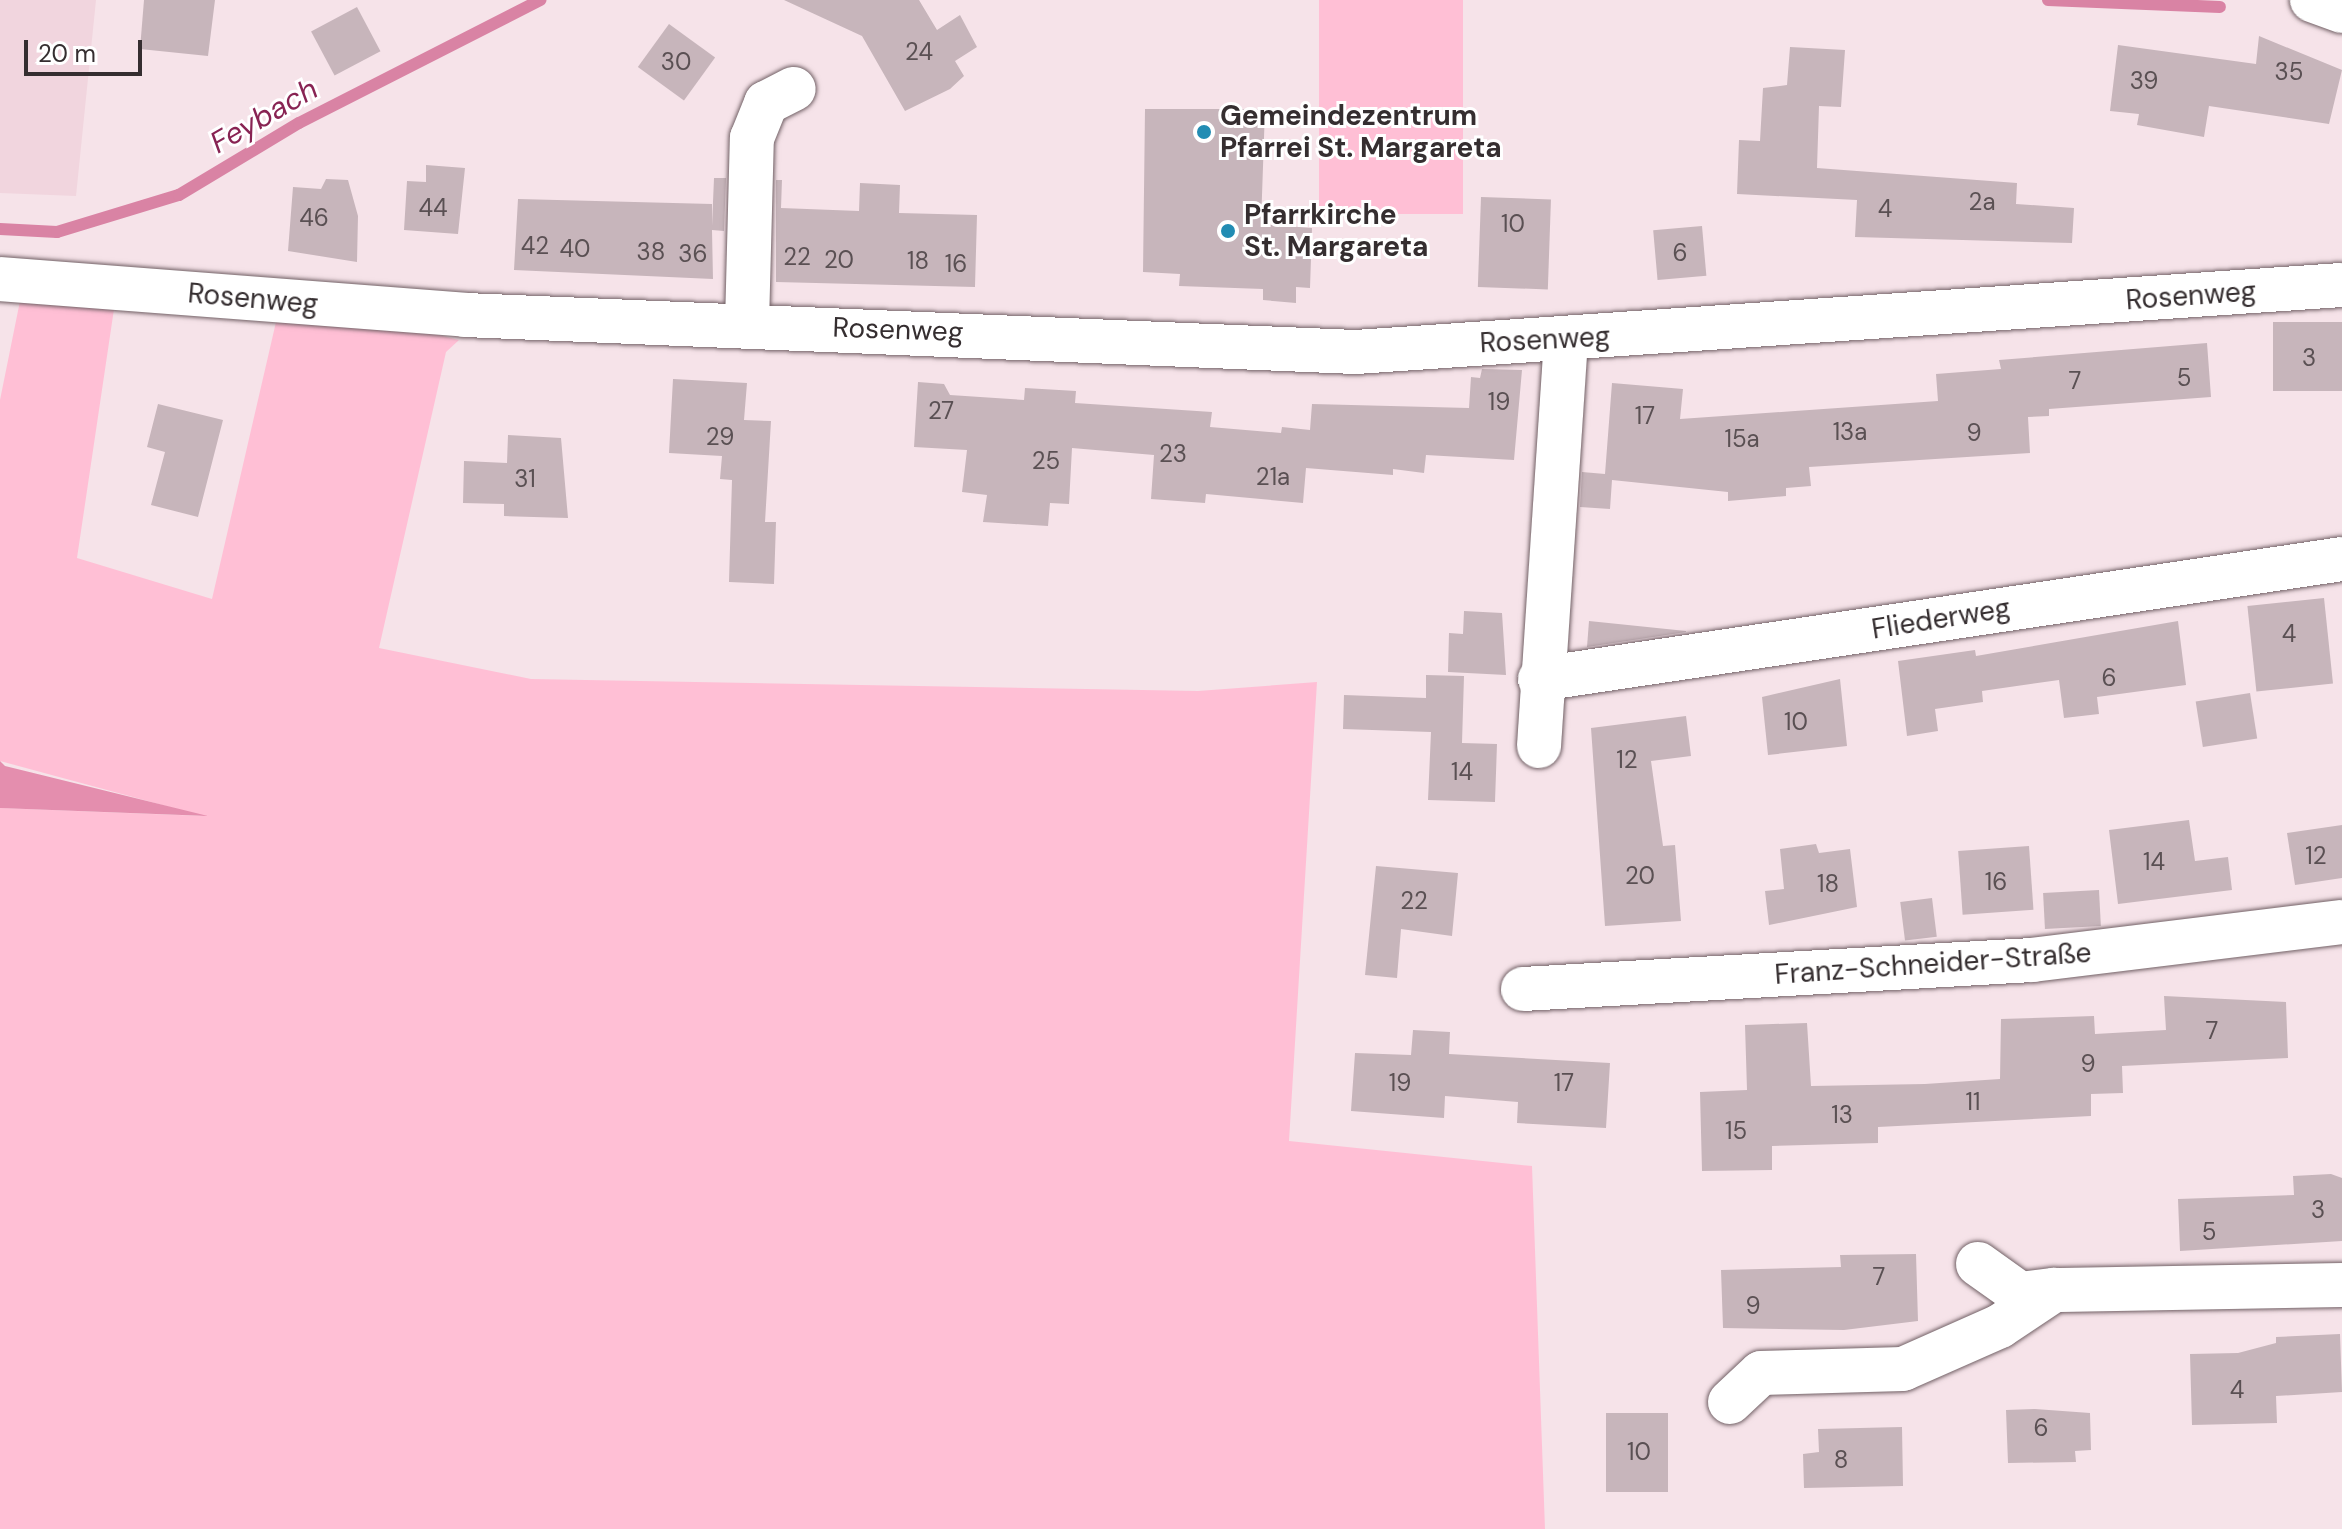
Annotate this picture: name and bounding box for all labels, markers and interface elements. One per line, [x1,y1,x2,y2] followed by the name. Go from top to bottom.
[28,24,146,74] scale bar
[38,38,96,69] text: 20 m
[905,38,933,66] house number: 24
[661,48,691,76] house number: 30
[2275,58,2303,86] house number: 35
[2130,67,2158,95] house number: 39
[204,71,324,161] water label: Feybach
[1220,99,1502,165] place label: Gemeindezentrum Pfarrei St. Margareta
[1195,123,1213,141] marker: Gemeindezentrum Pfarrei St. Margareta
[1969,188,1995,216] house number: 2a
[418,194,448,222] house number: 44
[1878,195,1892,223] house number: 4
[1244,198,1429,264] place label: Pfarrkirche St. Margareta
[299,204,329,232] house number: 46
[1501,210,1525,238] house number: 10
[1219,222,1237,240] marker: Pfarrkirche St. Margareta
[521,232,549,260] house number: 42
[560,235,590,263] house number: 40
[637,238,665,266] house number: 38
[1672,239,1688,267] house number: 6
[678,240,708,268] house number: 36
[783,243,811,271] house number: 22
[824,246,854,274] house number: 20
[907,247,929,275] house number: 18
[945,250,967,278] house number: 16
[2125,275,2257,317] street label: Rosenweg
[186,277,320,321] street label: Rosenweg
[832,311,964,349] street label: Rosenweg
[1479,320,1611,360] street label: Rosenweg
[2302,344,2316,372] house number: 3
[2177,364,2191,392] house number: 5
[2069,367,2081,395] house number: 7
[1488,388,1510,416] house number: 19
[928,397,954,425] house number: 27
[1635,402,1655,430] house number: 17
[1833,418,1867,446] house number: 13a
[1966,419,1982,447] house number: 9
[706,423,734,451] house number: 29
[1724,425,1760,453] house number: 15a
[1159,440,1187,468] house number: 23
[1032,447,1060,475] house number: 25
[1256,463,1290,491] house number: 21a
[514,465,536,493] house number: 31
[1869,591,2013,647] street label: Fliederweg
[2282,620,2296,648] house number: 4
[2101,664,2117,692] house number: 6
[1784,708,1808,736] house number: 10
[1616,746,1638,774] house number: 12
[1451,758,1473,786] house number: 14
[2305,842,2327,870] house number: 12
[2143,848,2165,876] house number: 14
[1625,862,1655,890] house number: 20
[1985,868,2007,896] house number: 16
[1817,870,1839,898] house number: 18
[1400,887,1428,915] house number: 22
[1773,936,2093,992] street label: Franz-Schneider-Straße
[2206,1017,2218,1045] house number: 7
[2080,1050,2096,1078] house number: 9
[1389,1069,1411,1097] house number: 19
[1554,1069,1574,1097] house number: 17
[1966,1088,1980,1116] house number: 11
[1831,1101,1853,1129] house number: 13
[1725,1117,1747,1145] house number: 15
[2311,1196,2325,1224] house number: 3
[2202,1218,2216,1246] house number: 5
[1873,1263,1885,1291] house number: 7
[1745,1292,1761,1320] house number: 9
[2230,1376,2244,1404] house number: 4
[2033,1414,2049,1442] house number: 6
[1627,1438,1651,1466] house number: 10
[1834,1446,1848,1474] house number: 8

